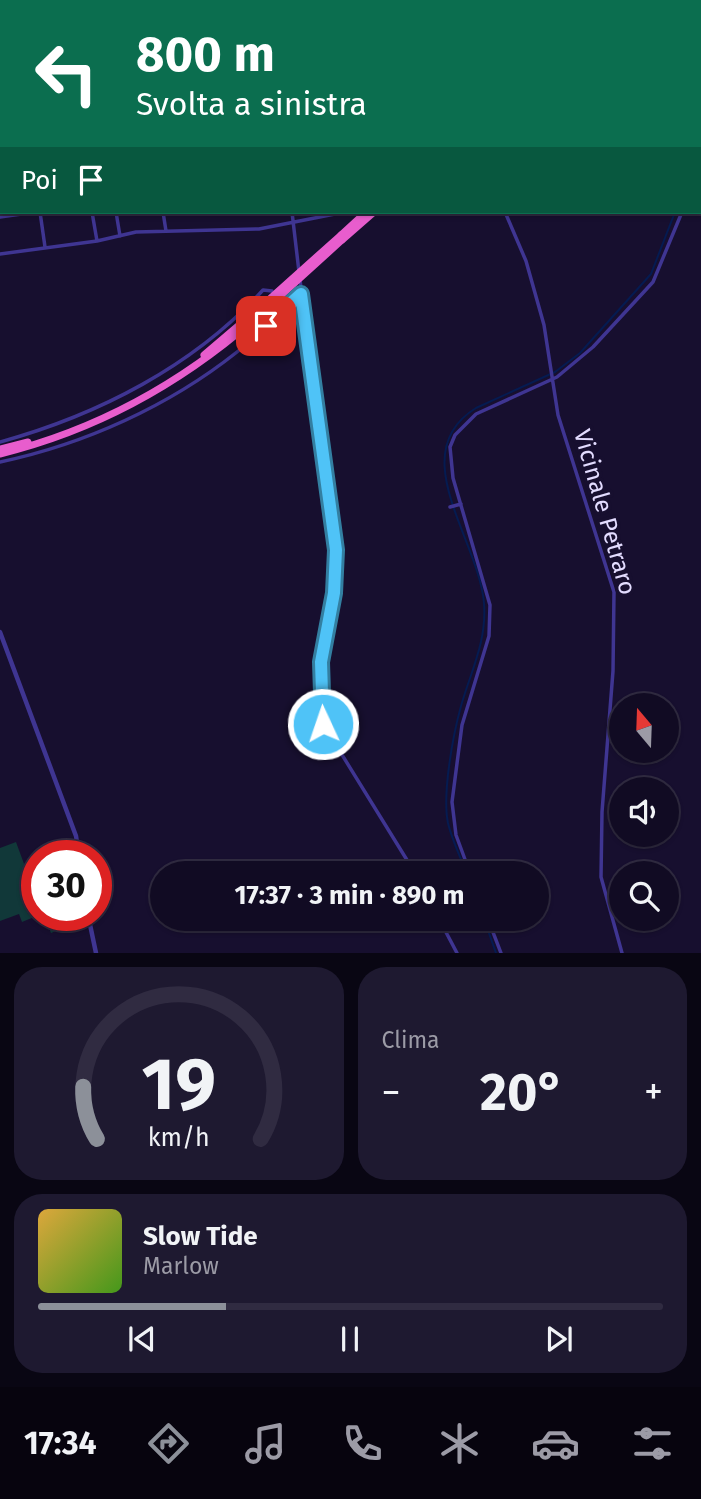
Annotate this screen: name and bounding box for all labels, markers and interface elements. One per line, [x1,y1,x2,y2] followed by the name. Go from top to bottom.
[136,25,275,84] text: 800 m
[21,28,112,119] icon: left
[136,85,367,123] text: Svolta a sinistra
[72,161,110,199] icon: arrive
[21,165,58,196] text: Poi
[236,296,296,356] pin
[247,307,285,345] icon: arrive
[568,426,642,598] street label: Vicinale Petraro
[286,687,360,761] position arrow
[609,693,679,763] north arrow
[609,693,679,931] map controls
[609,777,679,847] button: sound
[21,840,112,931] speed limit sign: 30
[609,861,679,931] button: search
[234,880,465,911] text: 17:37 · 3 min · 890 m
[382,1026,440,1054] text: Clima
[141,1042,216,1129] text: 19
[480,1061,564,1124] text: 20°
[382,1069,401,1115] text: −
[644,1069,663,1115] text: +
[148,1123,210,1153] text: km/h
[143,1221,258,1252] text: Slow Tide
[143,1252,219,1280] text: Marlow
[123,1320,161,1358] icon: previous
[331,1320,369,1358] icon: pause
[540,1320,578,1358] icon: next
[144,1419,193,1468] icon: directions
[241,1419,290,1468] icon: music
[338,1419,387,1468] icon: phone
[435,1419,484,1468] icon: climate
[531,1419,580,1468] icon: car
[628,1419,677,1468] icon: filters
[24,1424,97,1462] text: 17:34

